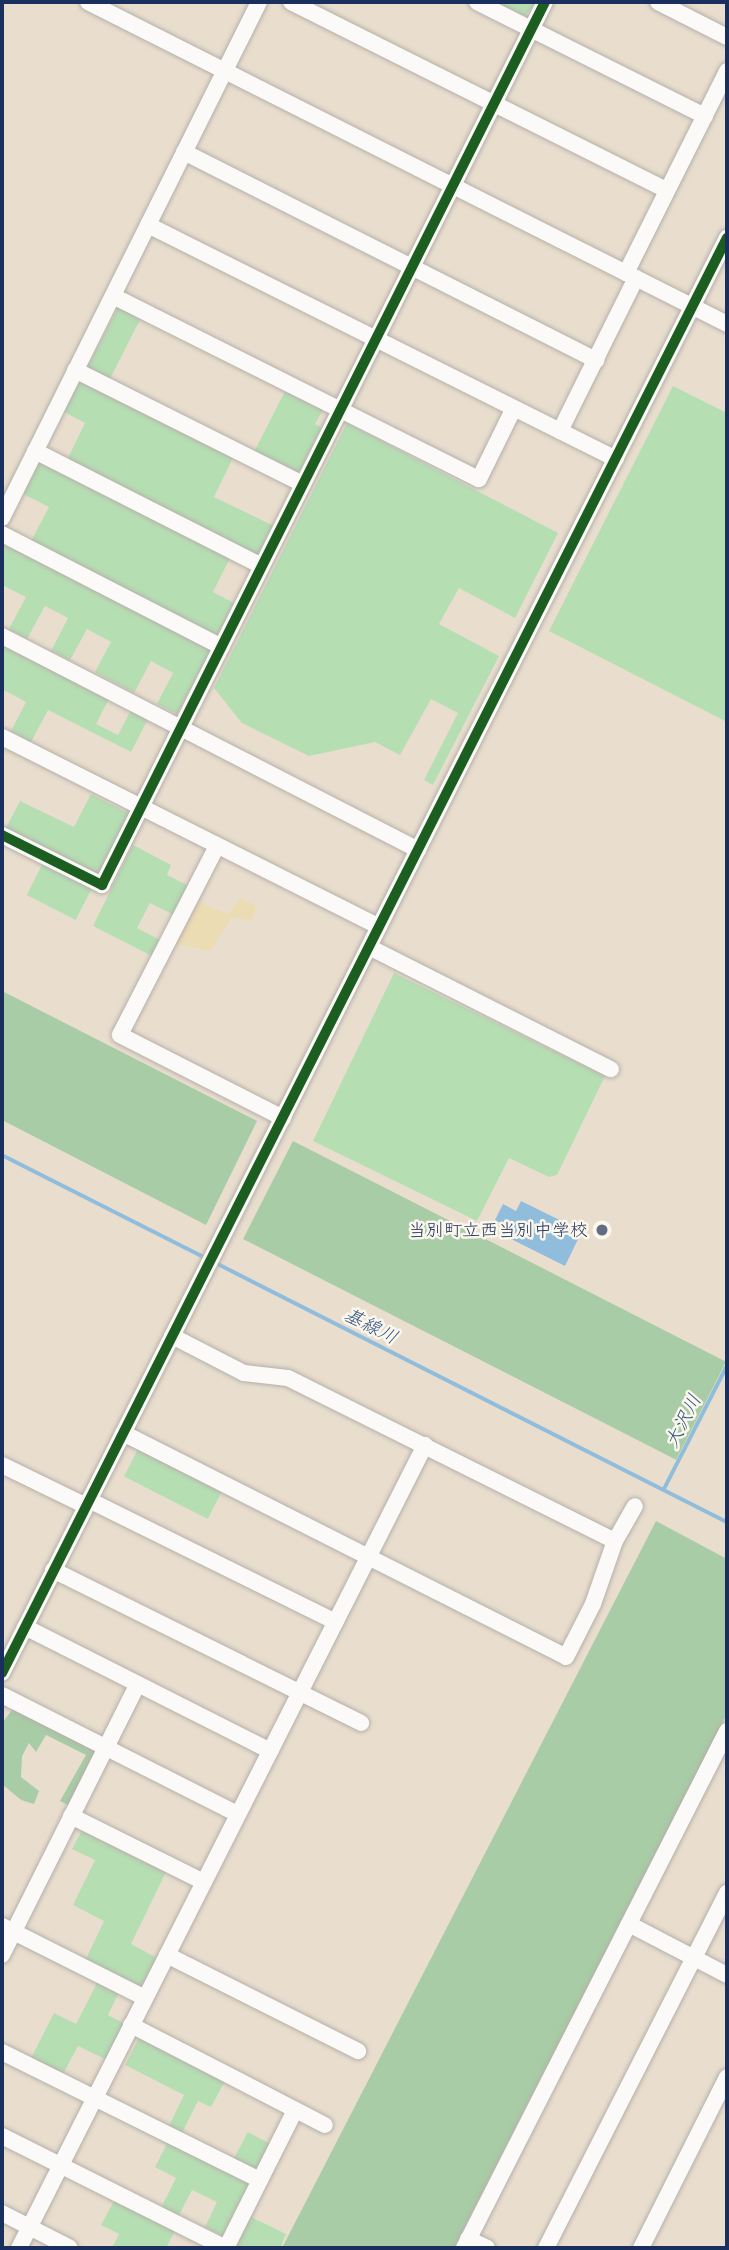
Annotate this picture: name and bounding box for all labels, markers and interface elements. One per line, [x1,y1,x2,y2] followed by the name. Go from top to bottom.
[408,1219,588,1241] place label: 当別町立西当別中学校
[594,1222,610,1238] marker: 当別町立西当別中学校
[340,1303,402,1349] water label: 基線川
[660,1390,706,1452] water label: 大沢川

